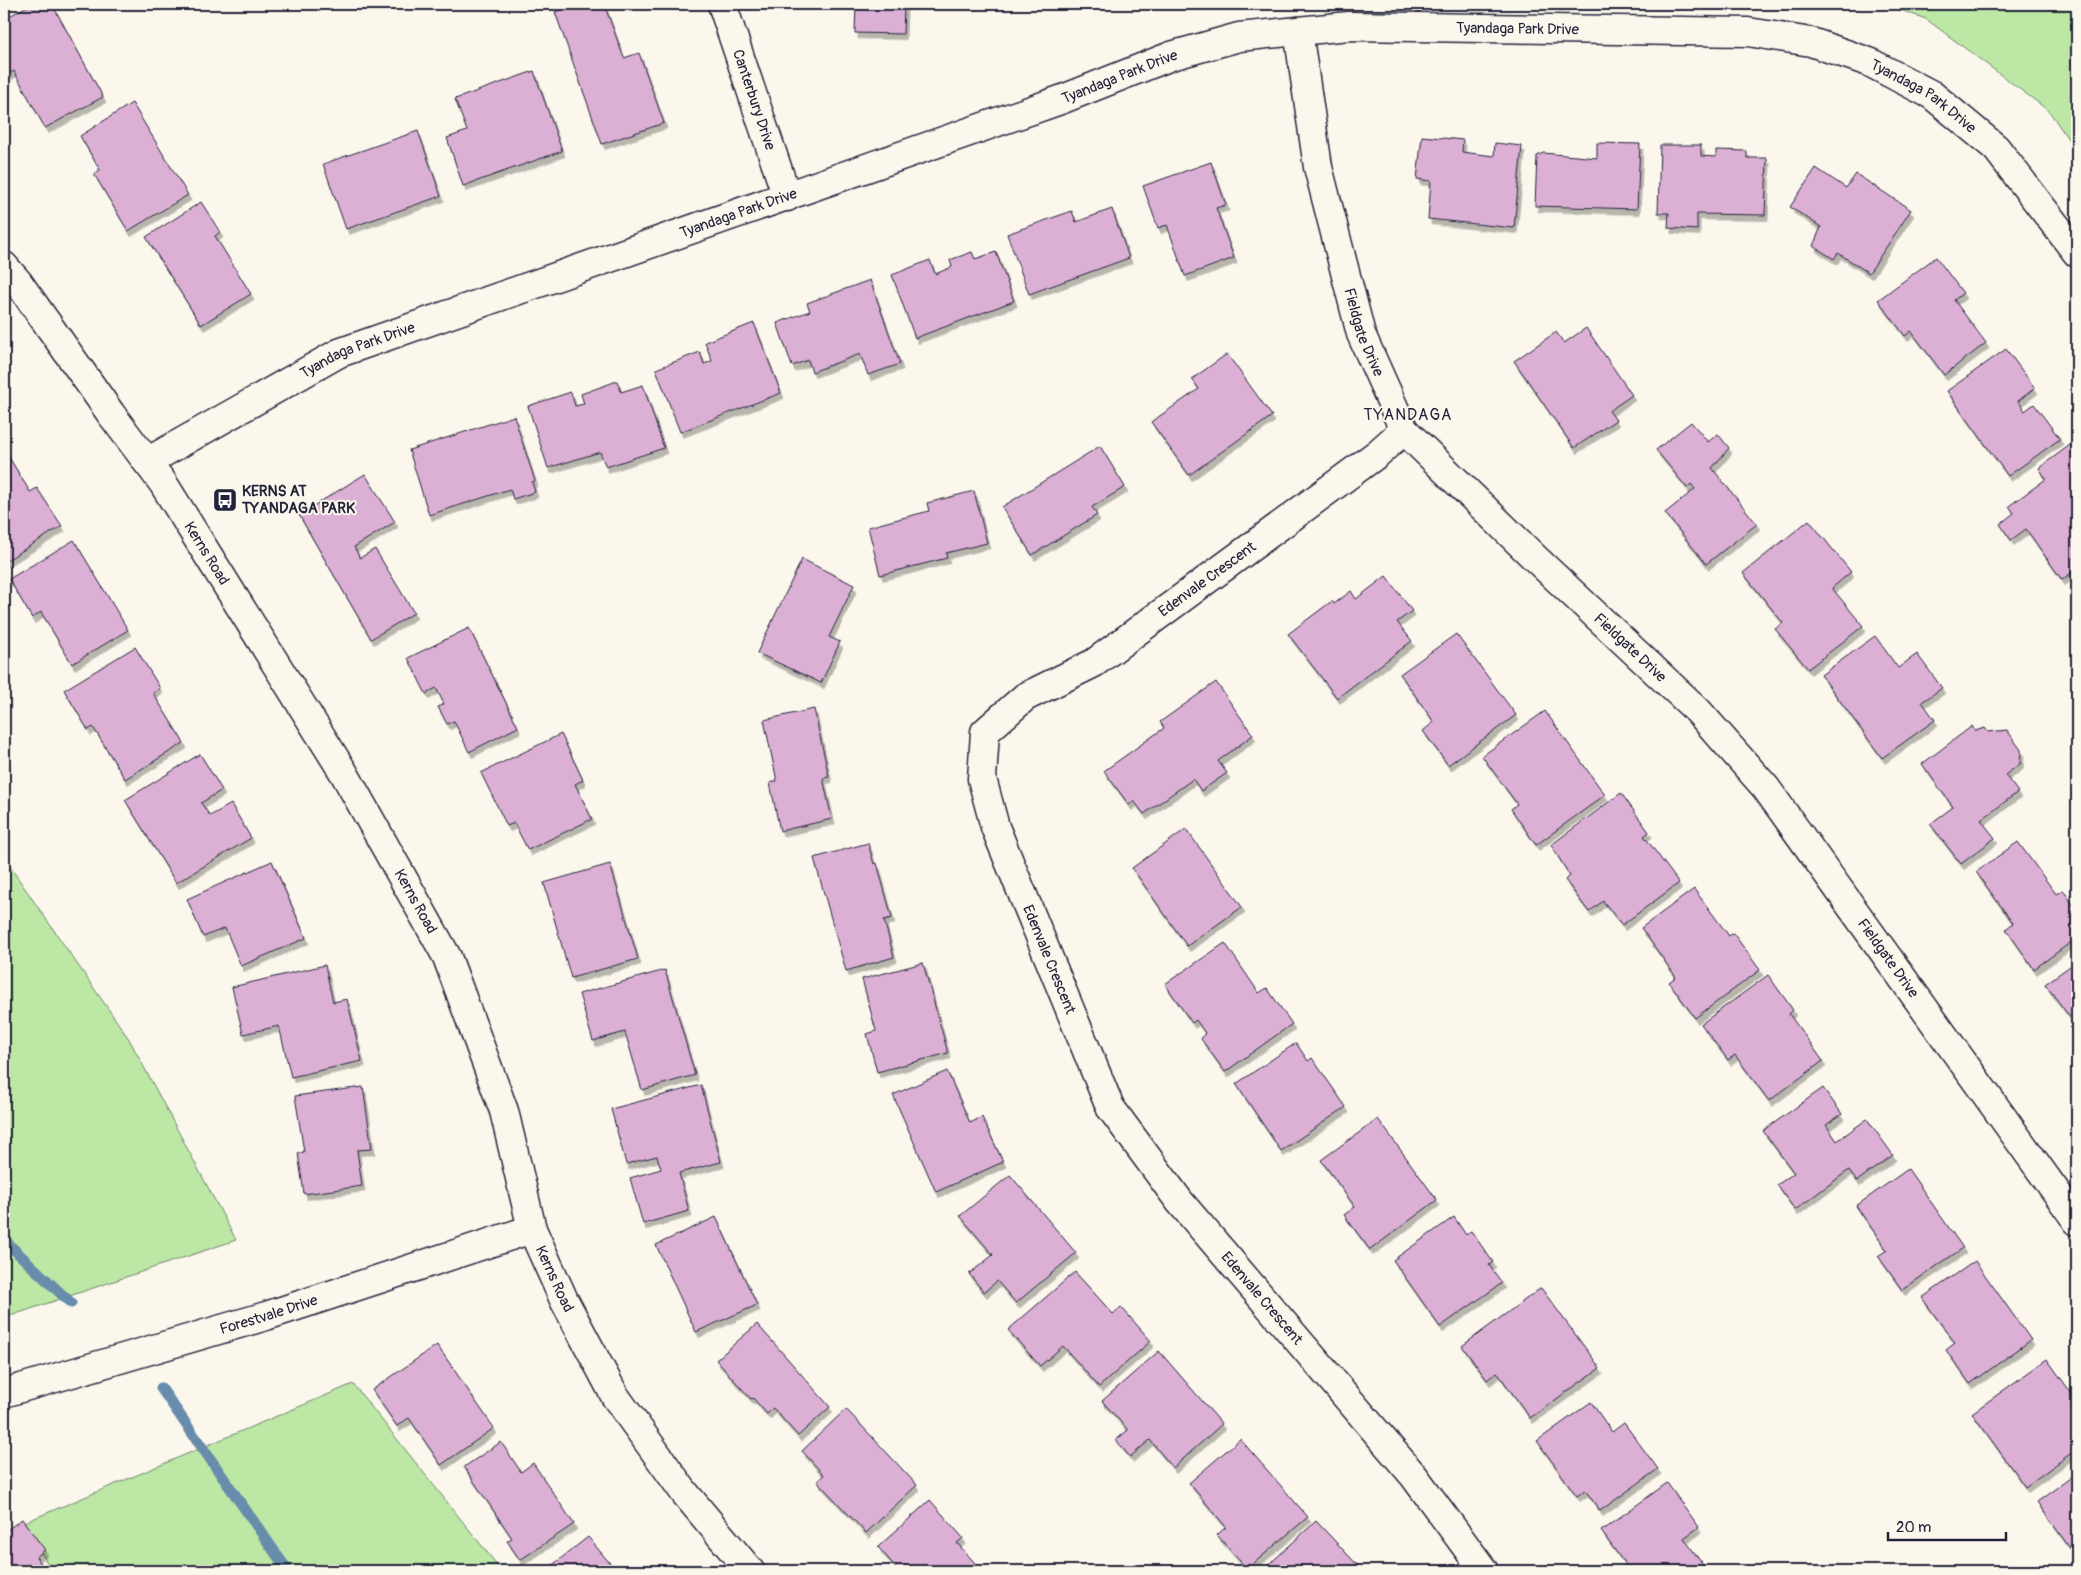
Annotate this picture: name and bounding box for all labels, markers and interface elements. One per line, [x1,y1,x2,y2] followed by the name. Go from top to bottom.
[1456,19,1580,39] street label: Tyandaga Park Drive
[1059,45,1180,109] street label: Tyandaga Park Drive
[728,47,780,153] street label: Canterbury Drive
[1867,55,1980,138] street label: Tyandaga Park Drive
[677,184,800,243] street label: Tyandaga Park Drive
[1340,286,1388,380] street label: Fieldgate Drive
[297,318,418,383] street label: Tyandaga Park Drive
[1364,405,1452,425] district label: TYANDAGA
[241,482,355,518] place label: KERNS AT TYANDAGA PARK
[212,487,238,513] bus stop icon: KERNS AT TYANDAGA PARK
[180,518,233,589] street label: Kerns Road
[1155,537,1261,621] street label: Edenvale Crescent
[1590,609,1671,687] street label: Fieldgate Drive
[390,866,441,937] street label: Kerns Road
[1018,902,1080,1018] street label: Edenvale Crescent
[1853,915,1923,1002] street label: Fieldgate Drive
[531,1243,578,1316] street label: Kerns Road
[1217,1248,1307,1350] street label: Edenvale Crescent
[218,1291,321,1339] street label: Forestvale Drive
[1888,1510,2006,1542] scale bar
[1896,1518,1931,1537] text: 20 m

